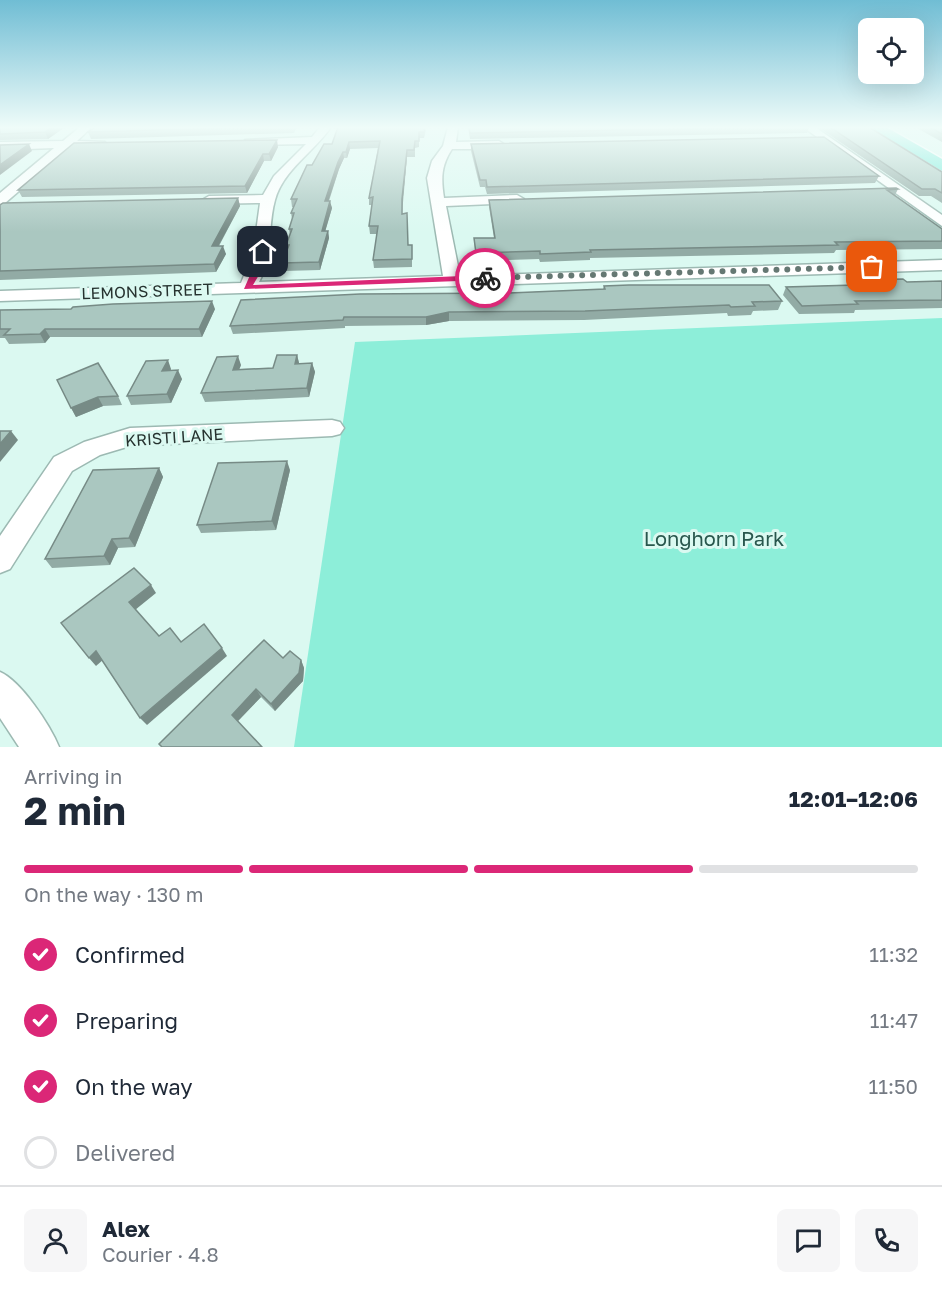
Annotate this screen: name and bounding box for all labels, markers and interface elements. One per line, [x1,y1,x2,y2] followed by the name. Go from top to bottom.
[858,18,924,84] map controls
[858,18,924,84] button: locate
[237,226,288,277] pin
[246,235,279,268] icon: home
[846,241,897,292] pin
[455,248,515,308] courier
[855,250,888,283] icon: bag
[469,262,502,295] icon: bike
[81,279,213,303] street label: LEMONS STREET
[124,424,224,450] street label: KRISTI LANE
[644,526,784,550] park label: Longhorn Park
[24,764,122,788] text: Arriving in
[789,785,918,812] text: 12:01–12:06
[24,787,126,834] text: 2 min
[24,882,203,906] text: On the way · 130 m
[24,938,57,971] icon: check
[75,941,185,968] text: Confirmed
[869,942,918,966] text: 11:32
[24,1004,57,1037] icon: check
[75,1007,178,1034] text: Preparing
[870,1008,918,1032] text: 11:47
[24,1070,57,1103] icon: check
[75,1073,193,1100] text: On the way
[869,1074,918,1098] text: 11:50
[75,1139,175,1166] text: Delivered
[24,1209,87,1272] button: person
[777,1209,840,1272] button: chat
[855,1209,918,1272] button: phone
[102,1215,150,1242] text: Alex
[102,1242,219,1266] text: Courier · 4.8

